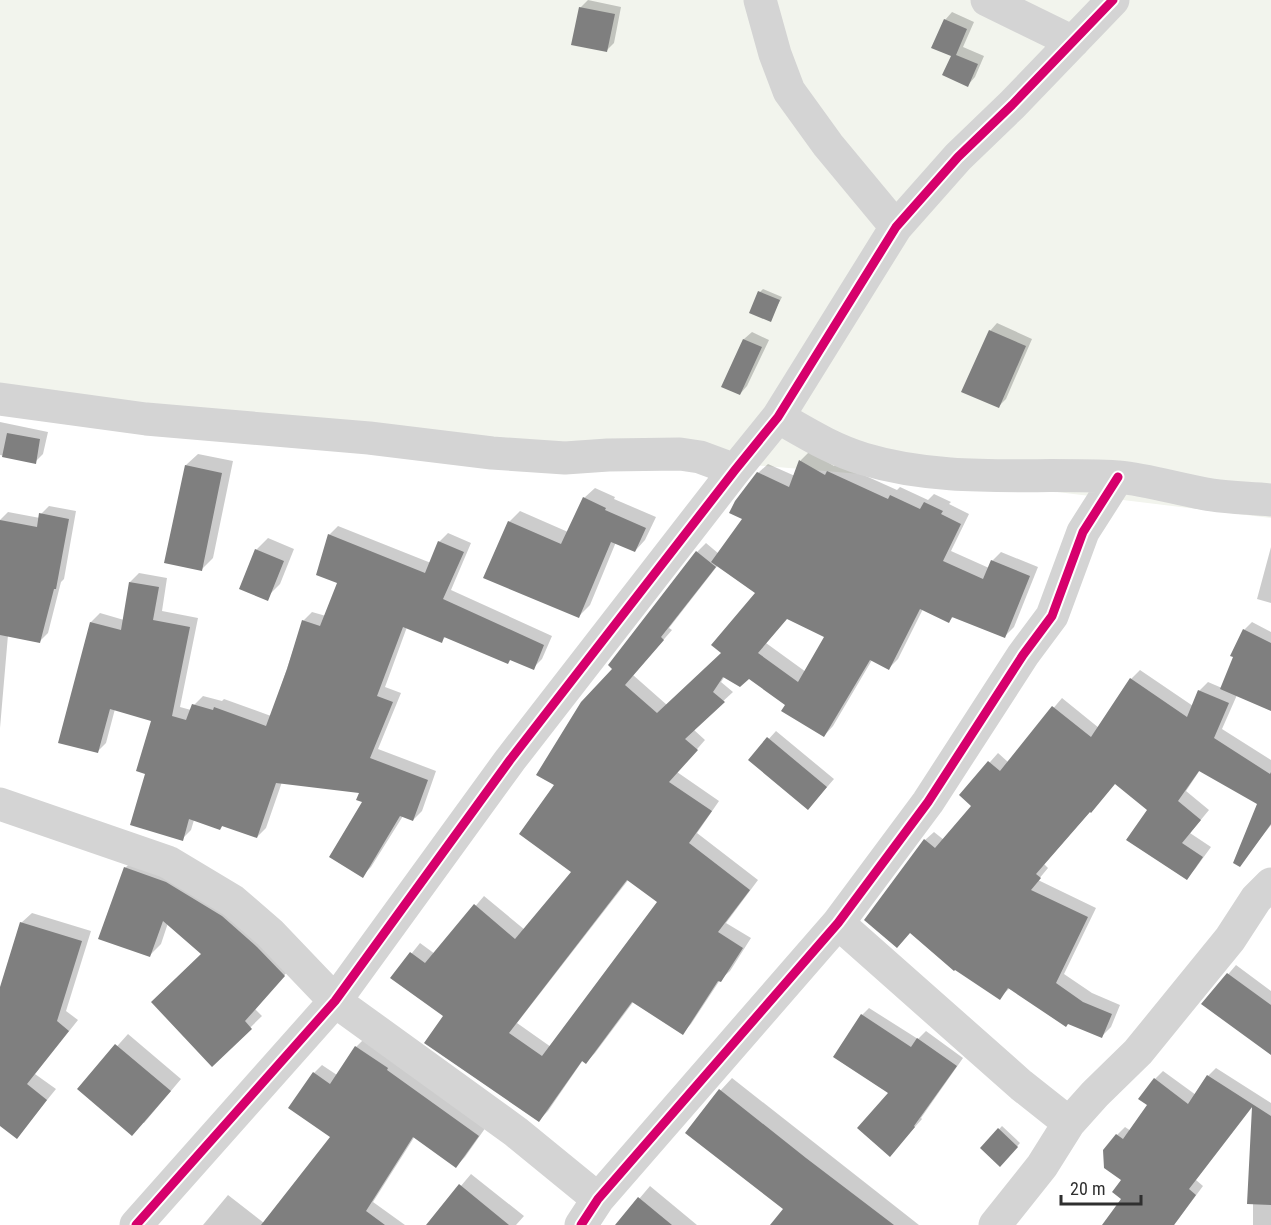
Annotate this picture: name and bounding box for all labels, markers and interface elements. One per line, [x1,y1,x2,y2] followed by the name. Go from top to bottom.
[1061,1168,1140,1206] scale bar
[1070,1178,1105,1199] text: 20 m

